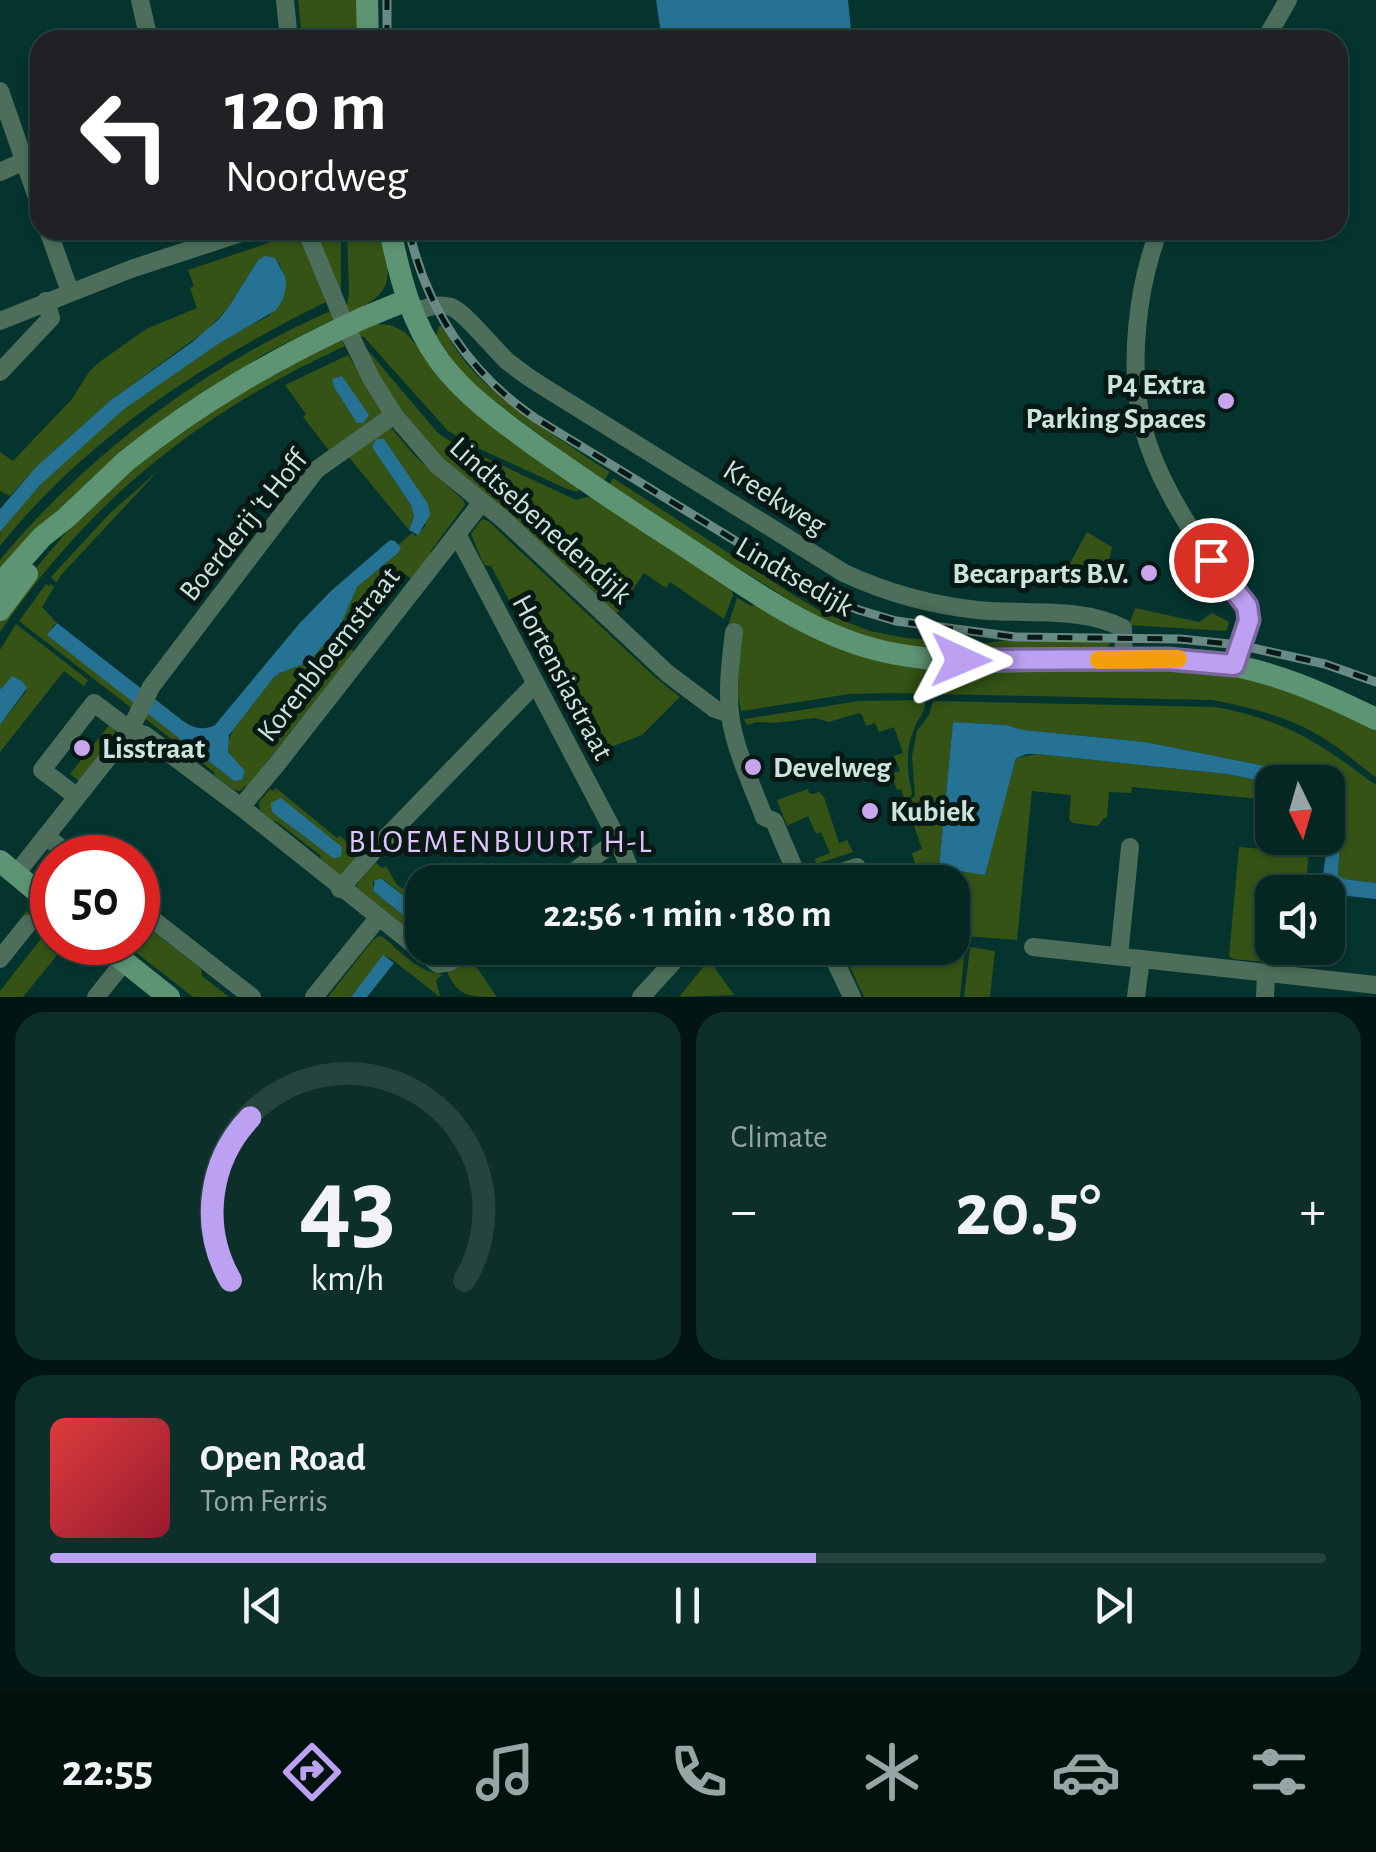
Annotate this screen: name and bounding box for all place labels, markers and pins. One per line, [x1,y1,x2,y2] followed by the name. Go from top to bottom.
[1025,370,1206,434] place label: P4 Extra Parking Spaces
[1215,390,1237,412] marker: P4 Extra Parking Spaces
[1169,518,1254,603] pin
[952,559,1129,589] place label: Becarparts B.V.
[1138,562,1160,584] marker: Becarparts B.V.
[102,734,205,764] place label: Lisstraat
[71,737,93,759] marker: Lisstraat
[773,753,892,783] place label: Develweg
[742,756,764,778] marker: Develweg
[890,797,975,827] place label: Kubiek
[859,800,881,822] marker: Kubiek

